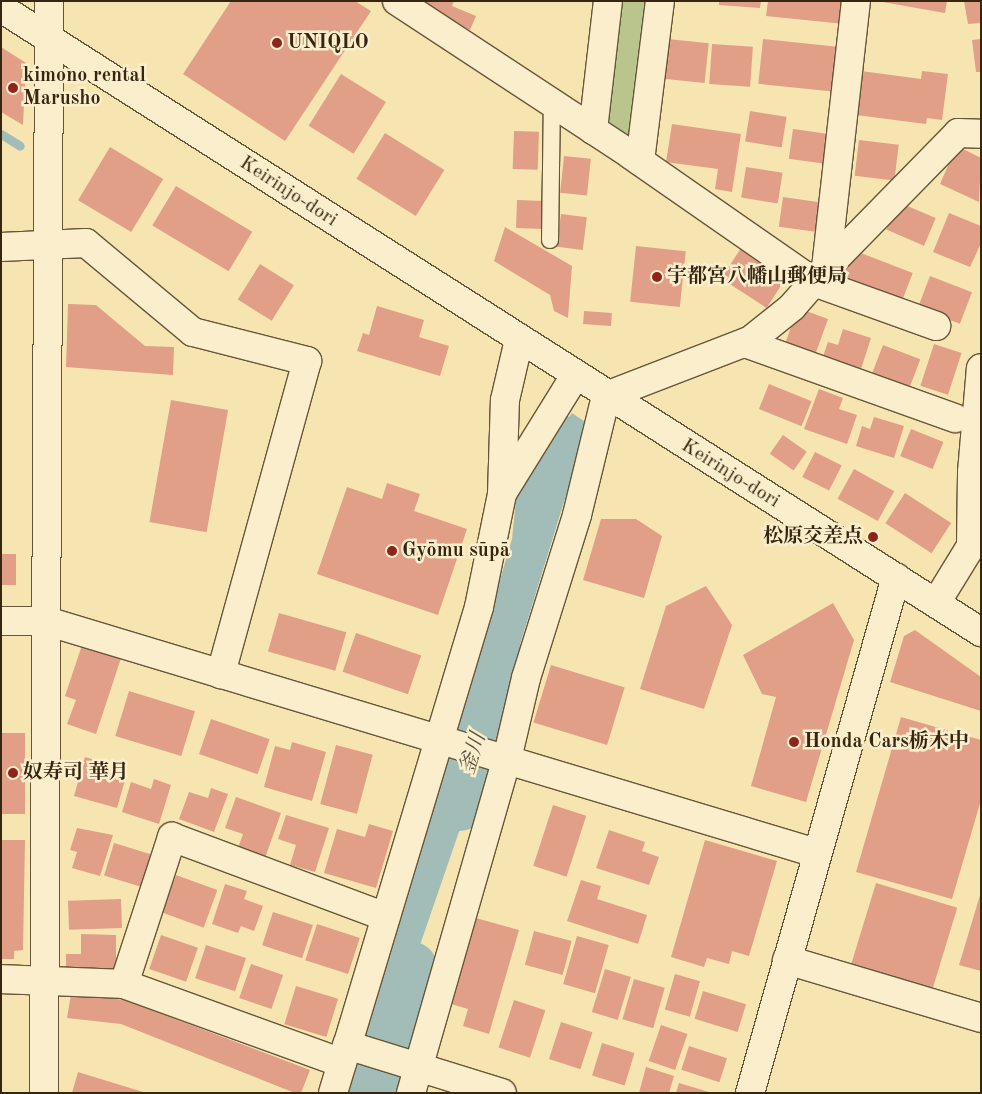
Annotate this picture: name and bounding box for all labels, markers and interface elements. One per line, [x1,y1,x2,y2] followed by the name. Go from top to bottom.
[287,31,369,55] place label: UNIQLO
[271,37,283,49] marker: UNIQLO
[23,64,146,111] place label: kimono rental Marusho
[7,82,19,94] marker: kimono rental Marusho
[235,151,341,233] street label: Keirinjo-dori
[667,265,847,289] place label: 宇都宮八幡山郵便局
[651,271,663,283] marker: 宇都宮八幡山郵便局
[676,434,784,514] street label: Keirinjo-dori
[763,525,863,549] place label: 松原交差点
[867,531,879,543] marker: 松原交差点
[402,539,510,563] place label: Gyōmu sūpā
[386,545,398,557] marker: Gyōmu sūpā
[456,730,492,778] water label: 釜川
[804,730,969,754] place label: Honda Cars栃木中
[788,736,800,748] marker: Honda Cars栃木中
[23,761,129,785] place label: 奴寿司 華月
[7,767,19,779] marker: 奴寿司 華月

